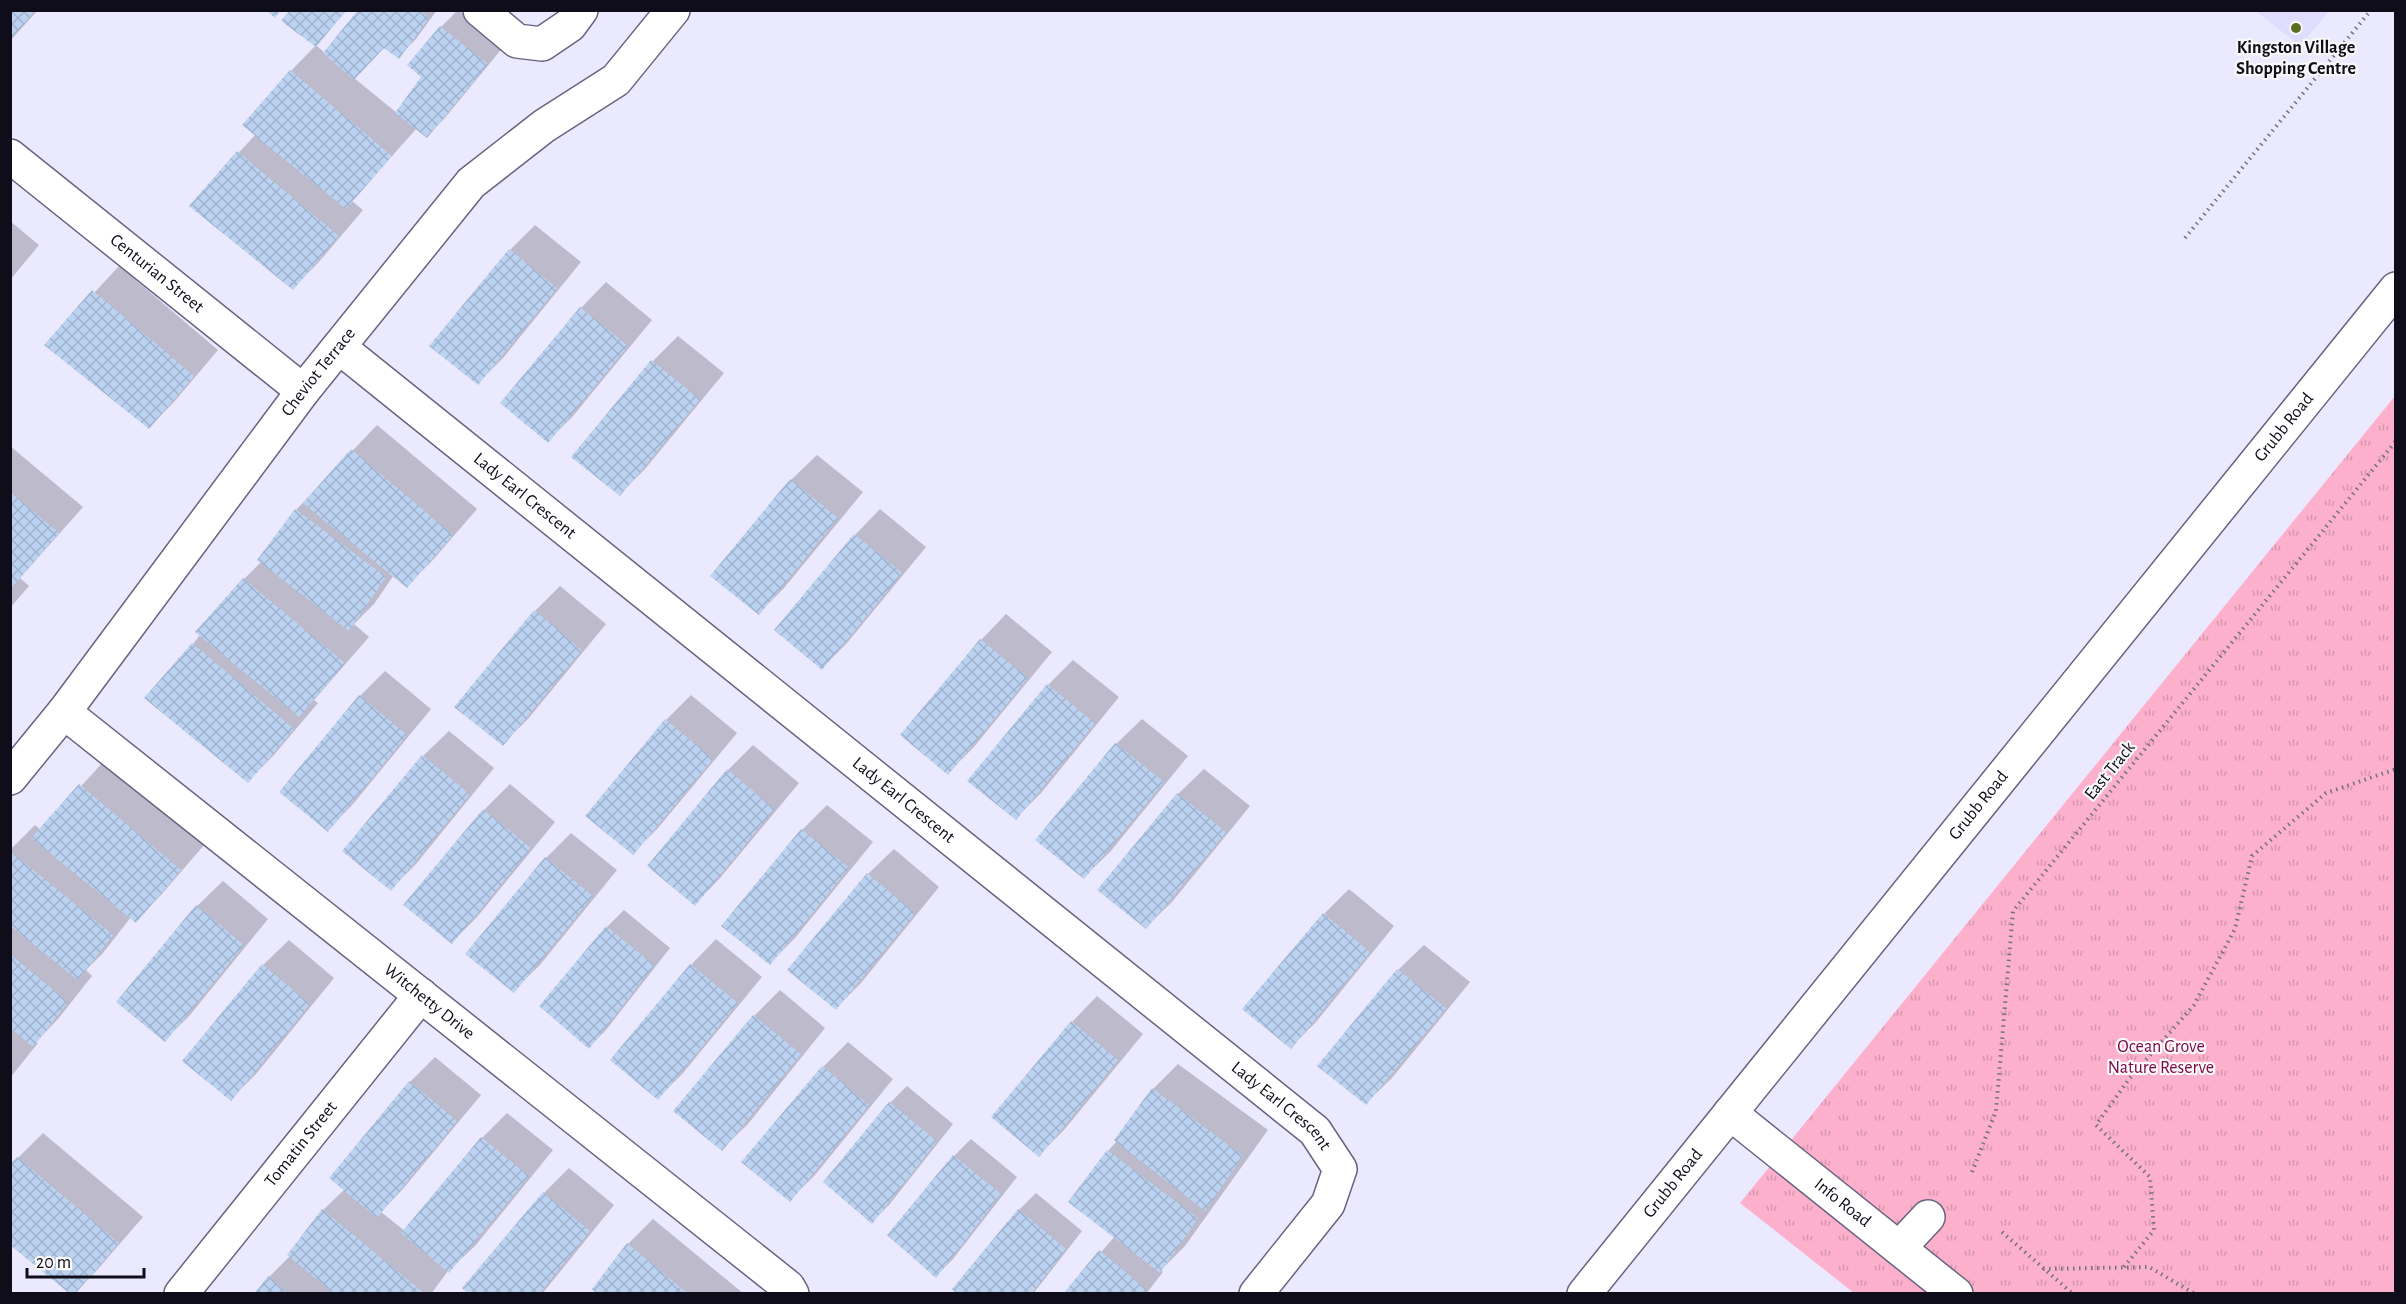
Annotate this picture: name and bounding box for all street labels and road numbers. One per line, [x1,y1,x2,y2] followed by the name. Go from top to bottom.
[106,231,207,317] street label: Centurian Street
[278,324,359,420] street label: Cheviot Terrace
[2251,390,2317,465] street label: Grubb Road
[470,450,579,543] street label: Lady Earl Crescent
[2081,738,2139,803] street label: East Track
[849,754,958,847] street label: Lady Earl Crescent
[1946,768,2012,843] street label: Grubb Road
[380,960,478,1043] street label: Witchetty Drive
[1228,1058,1334,1154] street label: Lady Earl Crescent
[262,1098,341,1190] street label: Tomatin Street
[1640,1146,1706,1221] street label: Grubb Road
[1811,1175,1874,1231] street label: Info Road

